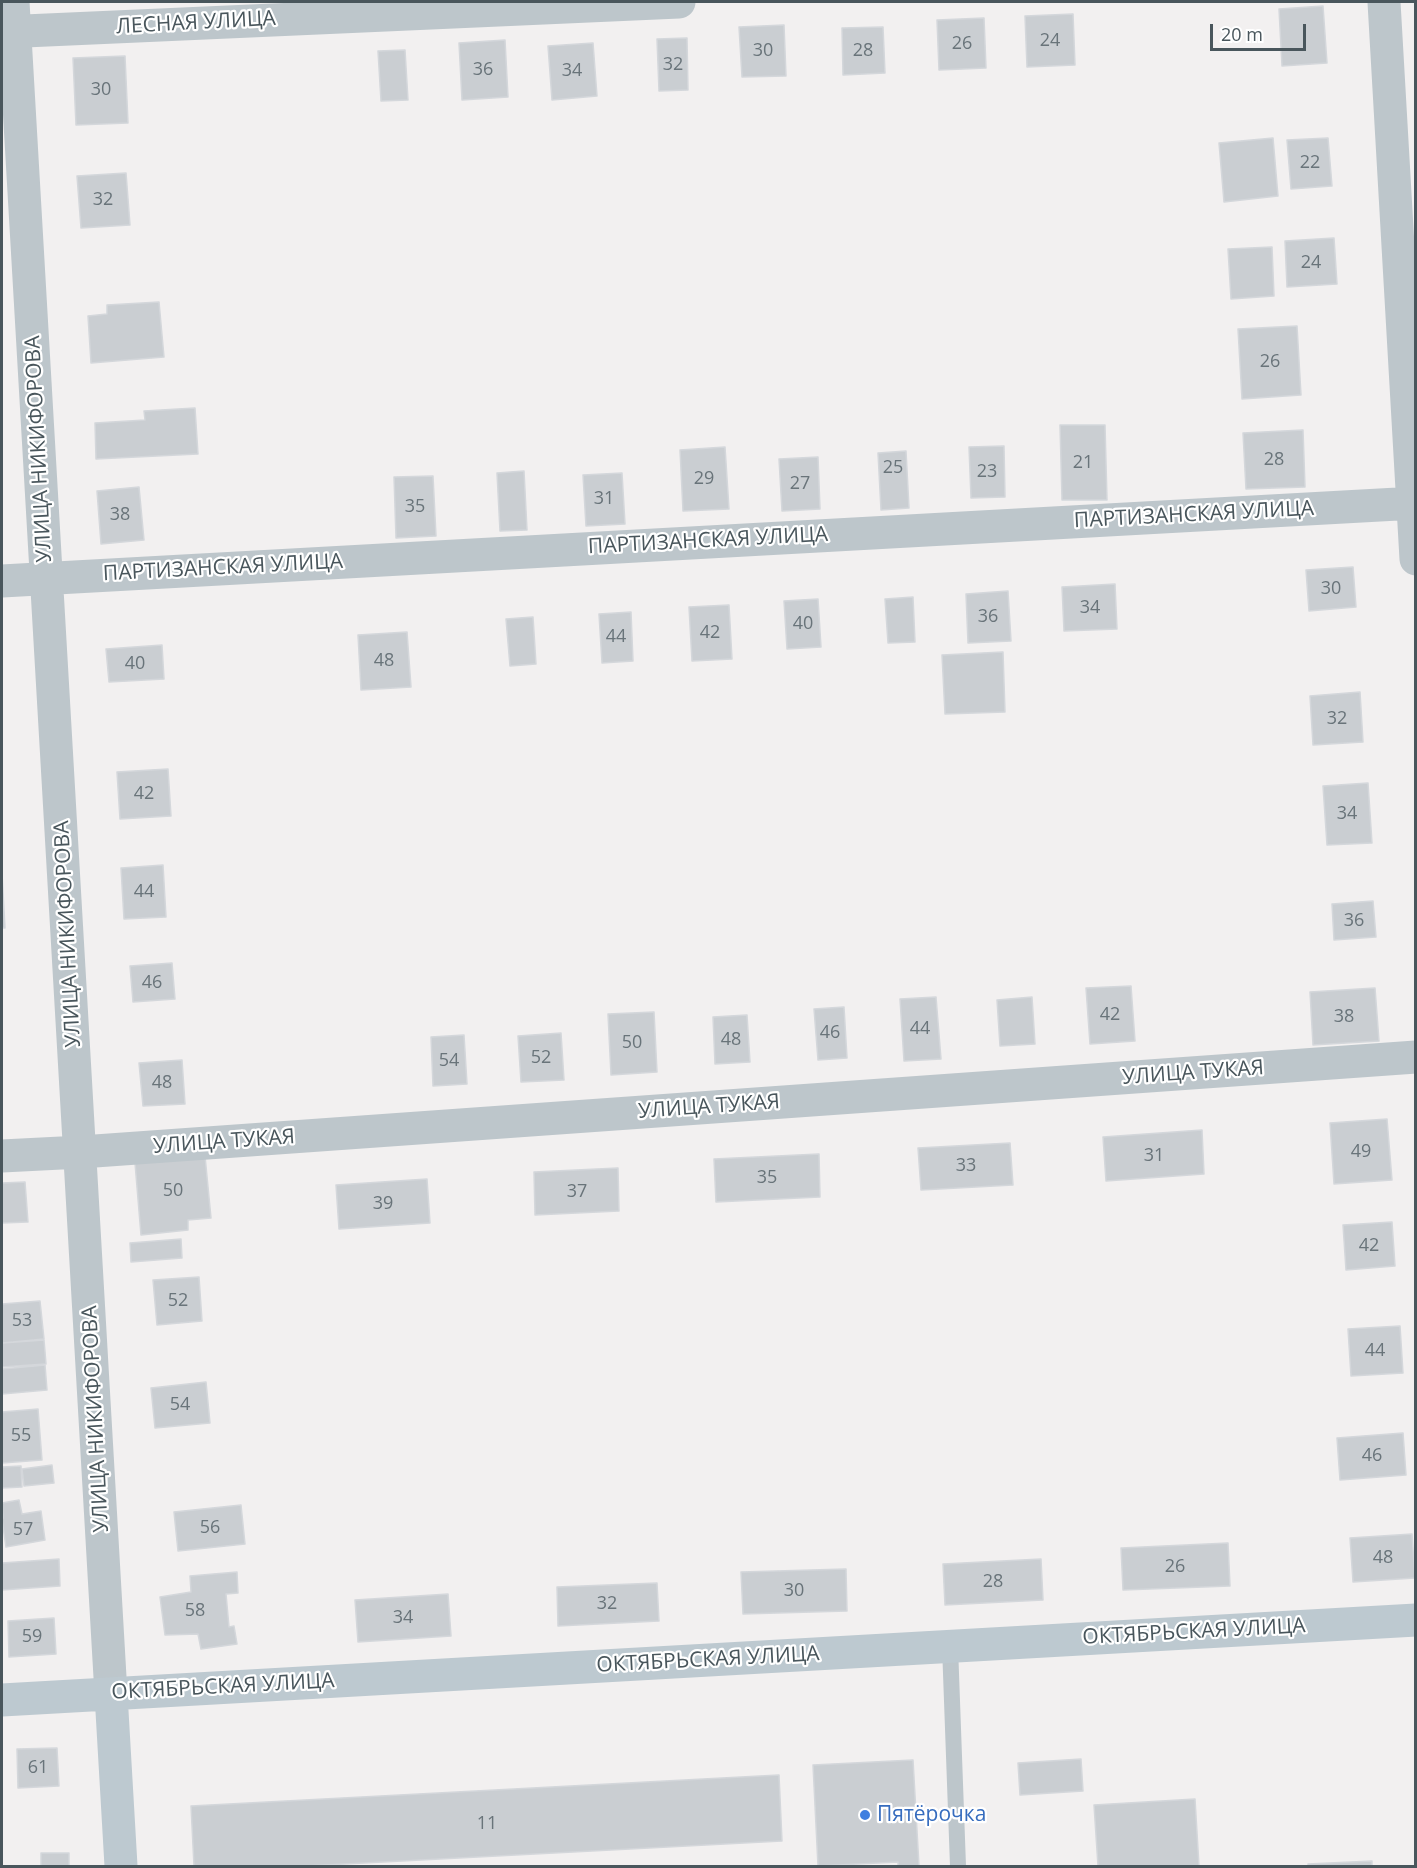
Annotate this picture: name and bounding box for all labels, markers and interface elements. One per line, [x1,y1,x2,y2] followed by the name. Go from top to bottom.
[116,6,276,40] street label: ЛЕСНАЯ УЛИЦА
[1213,12,1309,50] scale bar
[1221,22,1263,46] text: 20 m
[1040,30,1060,52] house number: 24
[952,33,972,55] house number: 26
[753,40,773,62] house number: 30
[853,40,873,62] house number: 28
[663,54,683,76] house number: 32
[473,59,493,81] house number: 36
[562,60,582,82] house number: 34
[91,79,111,101] house number: 30
[1300,152,1320,174] house number: 22
[93,189,113,211] house number: 32
[1301,252,1321,274] house number: 24
[20,335,58,563] street label: УЛИЦА НИКИФОРОВА
[1260,351,1280,373] house number: 26
[1264,449,1284,471] house number: 28
[1073,452,1093,474] house number: 21
[883,457,903,479] house number: 25
[977,461,997,483] house number: 23
[694,468,714,490] house number: 29
[790,473,810,495] house number: 27
[594,488,614,510] house number: 31
[405,496,425,518] house number: 35
[1073,496,1315,534] street label: ПАРТИЗАНСКАЯ УЛИЦА
[110,504,130,526] house number: 38
[587,522,829,560] street label: ПАРТИЗАНСКАЯ УЛИЦА
[102,549,344,587] street label: ПАРТИЗАНСКАЯ УЛИЦА
[1321,578,1341,600] house number: 30
[1080,597,1100,619] house number: 34
[978,606,998,628] house number: 36
[793,613,813,635] house number: 40
[700,622,720,644] house number: 42
[606,626,626,648] house number: 44
[374,650,394,672] house number: 48
[125,653,145,675] house number: 40
[1327,708,1347,730] house number: 32
[134,783,154,805] house number: 42
[1337,803,1357,825] house number: 34
[49,820,87,1048] street label: УЛИЦА НИКИФОРОВА
[134,881,154,903] house number: 44
[1344,910,1364,932] house number: 36
[142,972,162,994] house number: 46
[1100,1004,1120,1026] house number: 42
[1334,1006,1354,1028] house number: 38
[910,1018,930,1040] house number: 44
[820,1022,840,1044] house number: 46
[721,1029,741,1051] house number: 48
[622,1032,642,1054] house number: 50
[531,1047,551,1069] house number: 52
[439,1050,459,1072] house number: 54
[1121,1055,1265,1091] street label: УЛИЦА ТУКАЯ
[152,1072,172,1094] house number: 48
[637,1089,781,1125] street label: УЛИЦА ТУКАЯ
[152,1124,296,1160] street label: УЛИЦА ТУКАЯ
[1351,1141,1371,1163] house number: 49
[1144,1145,1164,1167] house number: 31
[956,1155,976,1177] house number: 33
[757,1167,777,1189] house number: 35
[163,1180,183,1202] house number: 50
[567,1181,587,1203] house number: 37
[373,1193,393,1215] house number: 39
[1359,1235,1379,1257] house number: 42
[168,1290,188,1312] house number: 52
[77,1305,115,1533] street label: УЛИЦА НИКИФОРОВА
[12,1310,32,1332] house number: 53
[1365,1340,1385,1362] house number: 44
[170,1394,190,1416] house number: 54
[11,1425,31,1447] house number: 55
[1362,1445,1382,1467] house number: 46
[200,1517,220,1539] house number: 56
[13,1519,33,1541] house number: 57
[1373,1547,1393,1569] house number: 48
[1165,1556,1185,1578] house number: 26
[983,1571,1003,1593] house number: 28
[784,1580,804,1602] house number: 30
[597,1593,617,1615] house number: 32
[185,1600,205,1622] house number: 58
[393,1607,413,1629] house number: 34
[1082,1614,1306,1650] street label: ОКТЯБРЬСКАЯ УЛИЦА
[22,1626,42,1648] house number: 59
[596,1642,820,1678] street label: ОКТЯБРЬСКАЯ УЛИЦА
[111,1669,335,1705] street label: ОКТЯБРЬСКАЯ УЛИЦА
[28,1757,48,1779] house number: 61
[877,1802,986,1828] place label: Пятёрочка
[858,1808,872,1822] marker: Пятёрочка
[477,1813,497,1835] house number: 11

